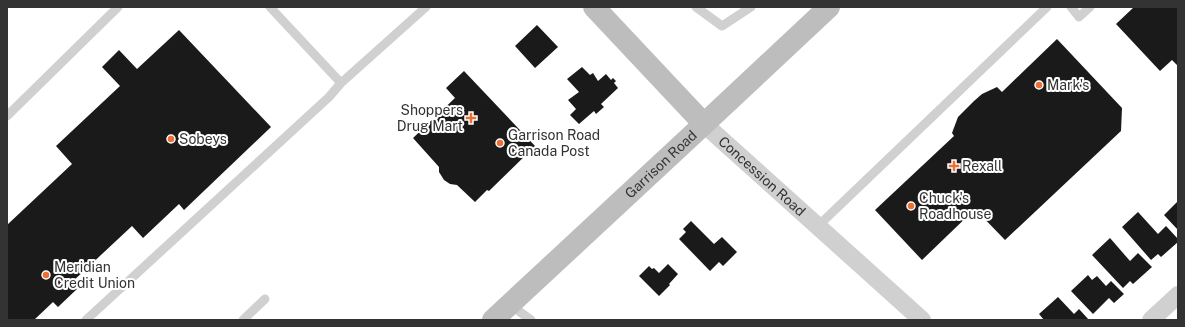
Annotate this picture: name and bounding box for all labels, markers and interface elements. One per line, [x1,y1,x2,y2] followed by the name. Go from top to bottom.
[1047,77,1089,93] place label: Mark's
[1034,80,1044,90] marker: Mark's
[397,102,463,134] place label: Shoppers Drug Mart
[466,113,476,123] marker: Shoppers Drug Mart
[508,127,600,159] place label: Garrison Road Canada Post
[622,127,700,201] street label: Garrison Road
[179,131,227,147] place label: Sobeys
[715,133,809,219] street label: Concession Road
[166,134,176,144] marker: Sobeys
[495,138,505,148] marker: Garrison Road Canada Post
[962,158,1002,174] place label: Rexall
[949,161,959,171] marker: Rexall
[919,190,991,222] place label: Chuck's Roadhouse
[906,201,916,211] marker: Chuck's Roadhouse
[54,259,135,291] place label: Meridian Credit Union
[41,270,51,280] marker: Meridian Credit Union

